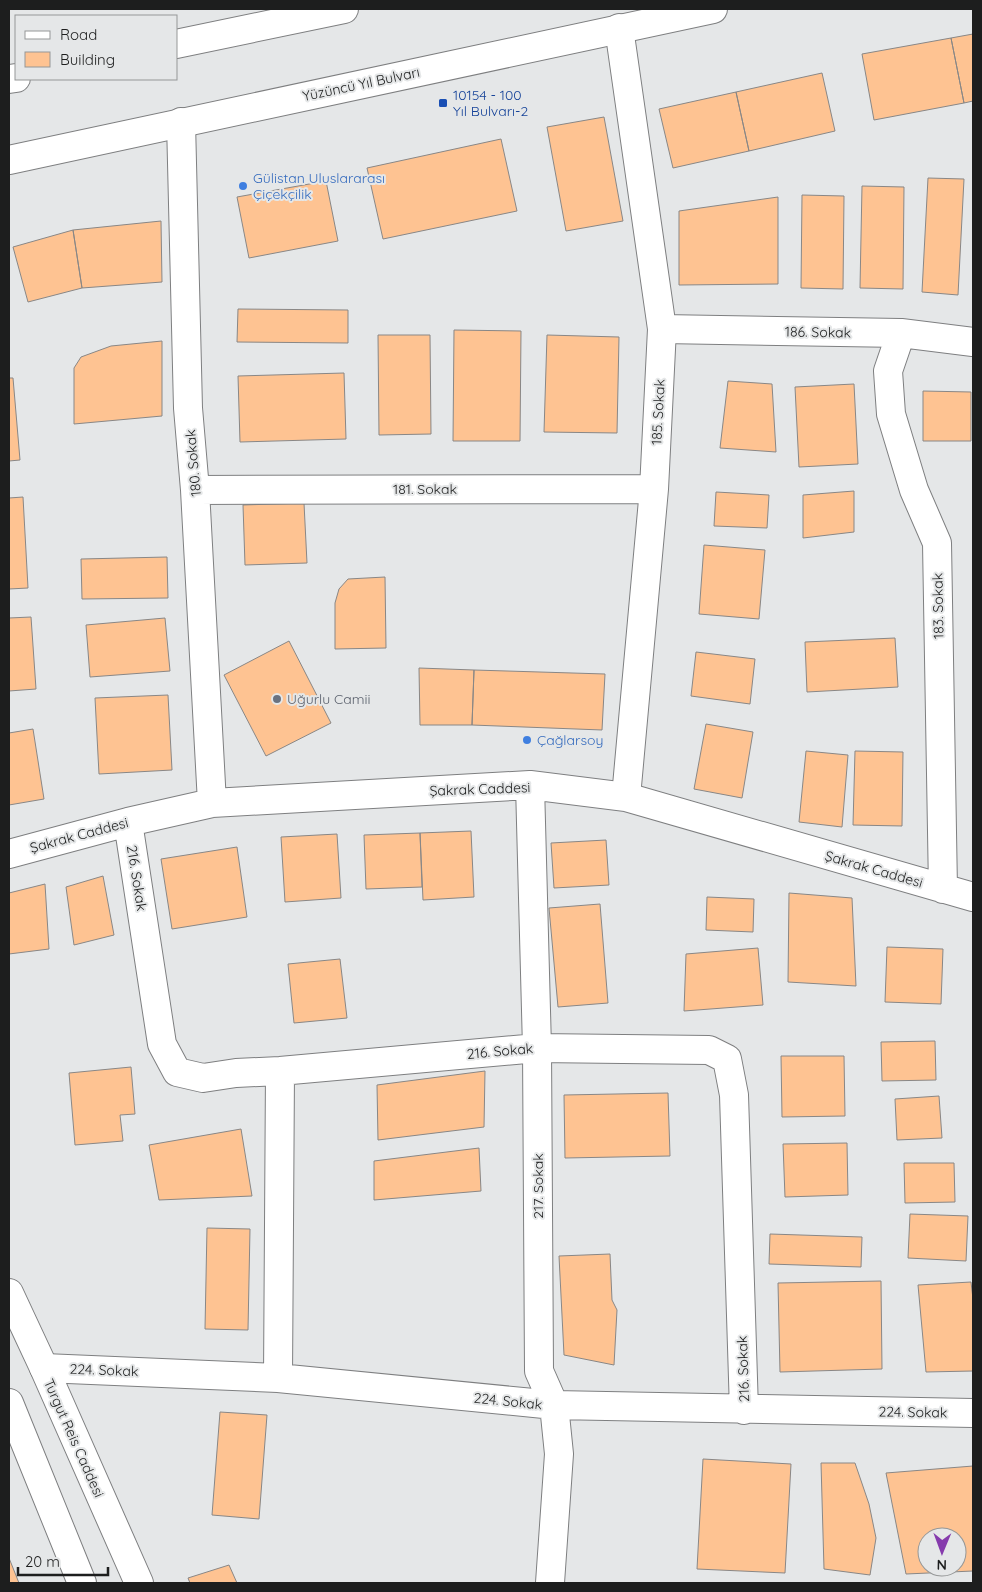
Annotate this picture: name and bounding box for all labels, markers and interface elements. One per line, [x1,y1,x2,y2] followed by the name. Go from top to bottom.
[15,15,178,80] legend
[60,25,97,44] text: Road
[60,50,115,69] text: Building
[301,63,421,105] street label: Yüzüncü Yıl Bulvarı
[453,86,529,120] place label: 10154 - 100 Yıl Bulvarı-2
[437,97,449,109] marker: 10154 - 100 Yıl Bulvarı-2
[253,169,385,203] place label: Gülistan Uluslararası Çiçekçilik
[237,180,249,192] marker: Gülistan Uluslararası Çiçekçilik
[785,322,851,342] street label: 186. Sokak
[647,379,669,445] street label: 185. Sokak
[181,429,205,497] street label: 180. Sokak
[393,480,457,498] street label: 181. Sokak
[928,573,948,639] street label: 183. Sokak
[287,690,370,708] place label: Uğurlu Camii
[271,693,283,705] marker: Uğurlu Camii
[537,731,603,749] place label: Çağlarsoy
[521,734,533,746] marker: Çağlarsoy
[429,778,531,800] street label: Şakrak Caddesi
[28,813,130,857] street label: Şakrak Caddesi
[123,844,151,912] street label: 216. Sokak
[823,846,925,892] street label: Şakrak Caddesi
[466,1039,534,1063] street label: 216. Sokak
[529,1153,547,1219] street label: 217. Sokak
[733,1335,753,1403] street label: 216. Sokak
[69,1360,139,1380] street label: 224. Sokak
[40,1376,108,1500] street label: Turgut Reis Caddesi
[473,1388,543,1414] street label: 224. Sokak
[878,1402,948,1422] street label: 224. Sokak
[917,1527,967,1577] north arrow
[18,1544,108,1576] scale bar
[25,1552,60,1571] text: 20 m
[936,1556,947,1574] text: N

